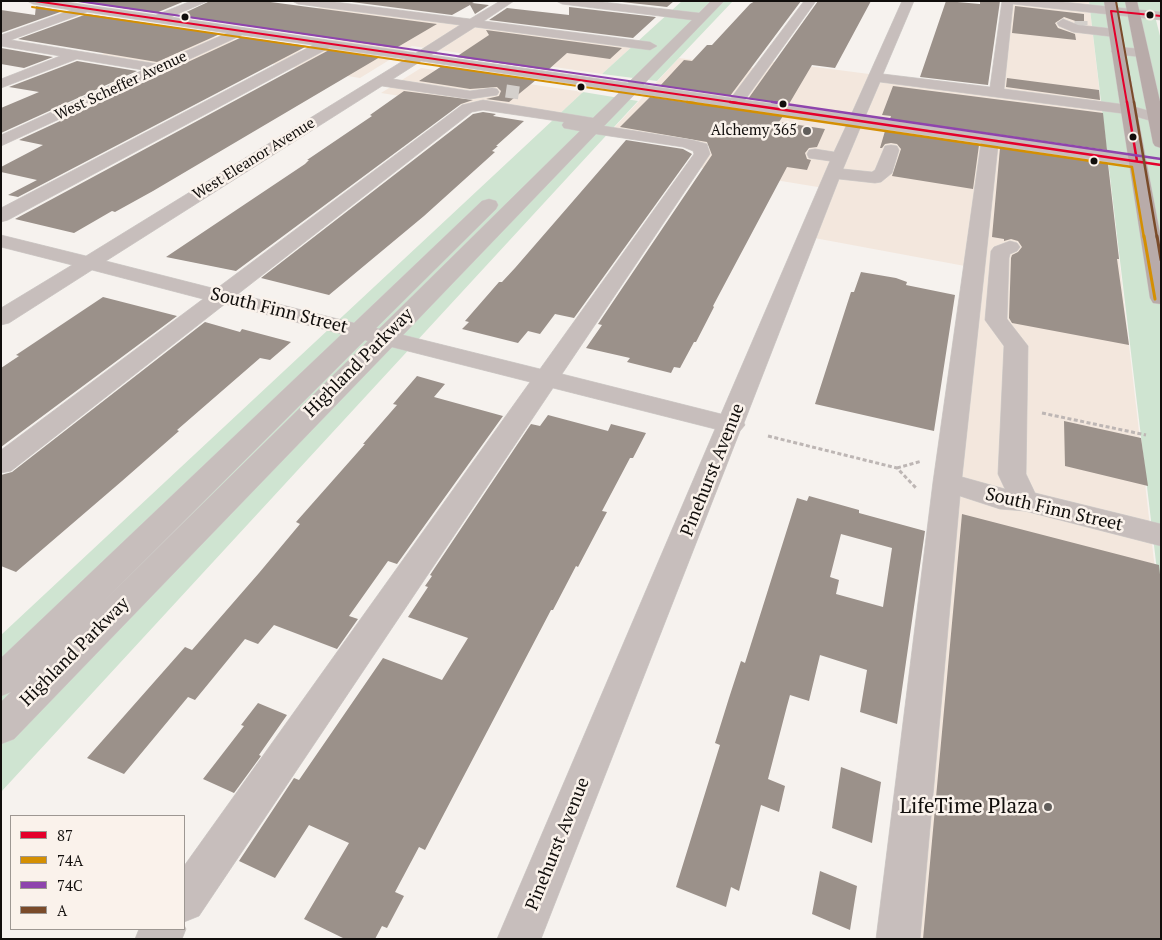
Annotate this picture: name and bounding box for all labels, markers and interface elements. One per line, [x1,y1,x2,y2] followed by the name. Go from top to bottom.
[1145,10,1155,20] unlabelled marker
[180,12,190,22] unlabelled marker
[52,47,190,125] street label: West Scheffer Avenue
[576,82,586,92] unlabelled marker
[778,99,788,109] unlabelled marker
[190,114,318,204] street label: West Eleanor Avenue
[711,122,797,140] place label: Alchemy 365
[801,125,813,137] marker: Alchemy 365
[1128,132,1138,142] unlabelled marker
[1089,156,1099,166] unlabelled marker
[208,284,350,338] street label: South Finn Street
[300,304,418,422] street label: Highland Parkway
[676,400,750,540] street label: Pinehurst Avenue
[983,484,1125,536] street label: South Finn Street
[16,593,134,711] street label: Highland Parkway
[521,774,595,914] street label: Pinehurst Avenue
[899,794,1038,820] place label: LifeTime Plaza
[1042,801,1054,813] marker: LifeTime Plaza
[10,815,185,930] legend
[57,825,73,845] text: 87
[57,850,83,870] text: 74A
[57,875,83,895] text: 74C
[57,900,67,920] text: A

